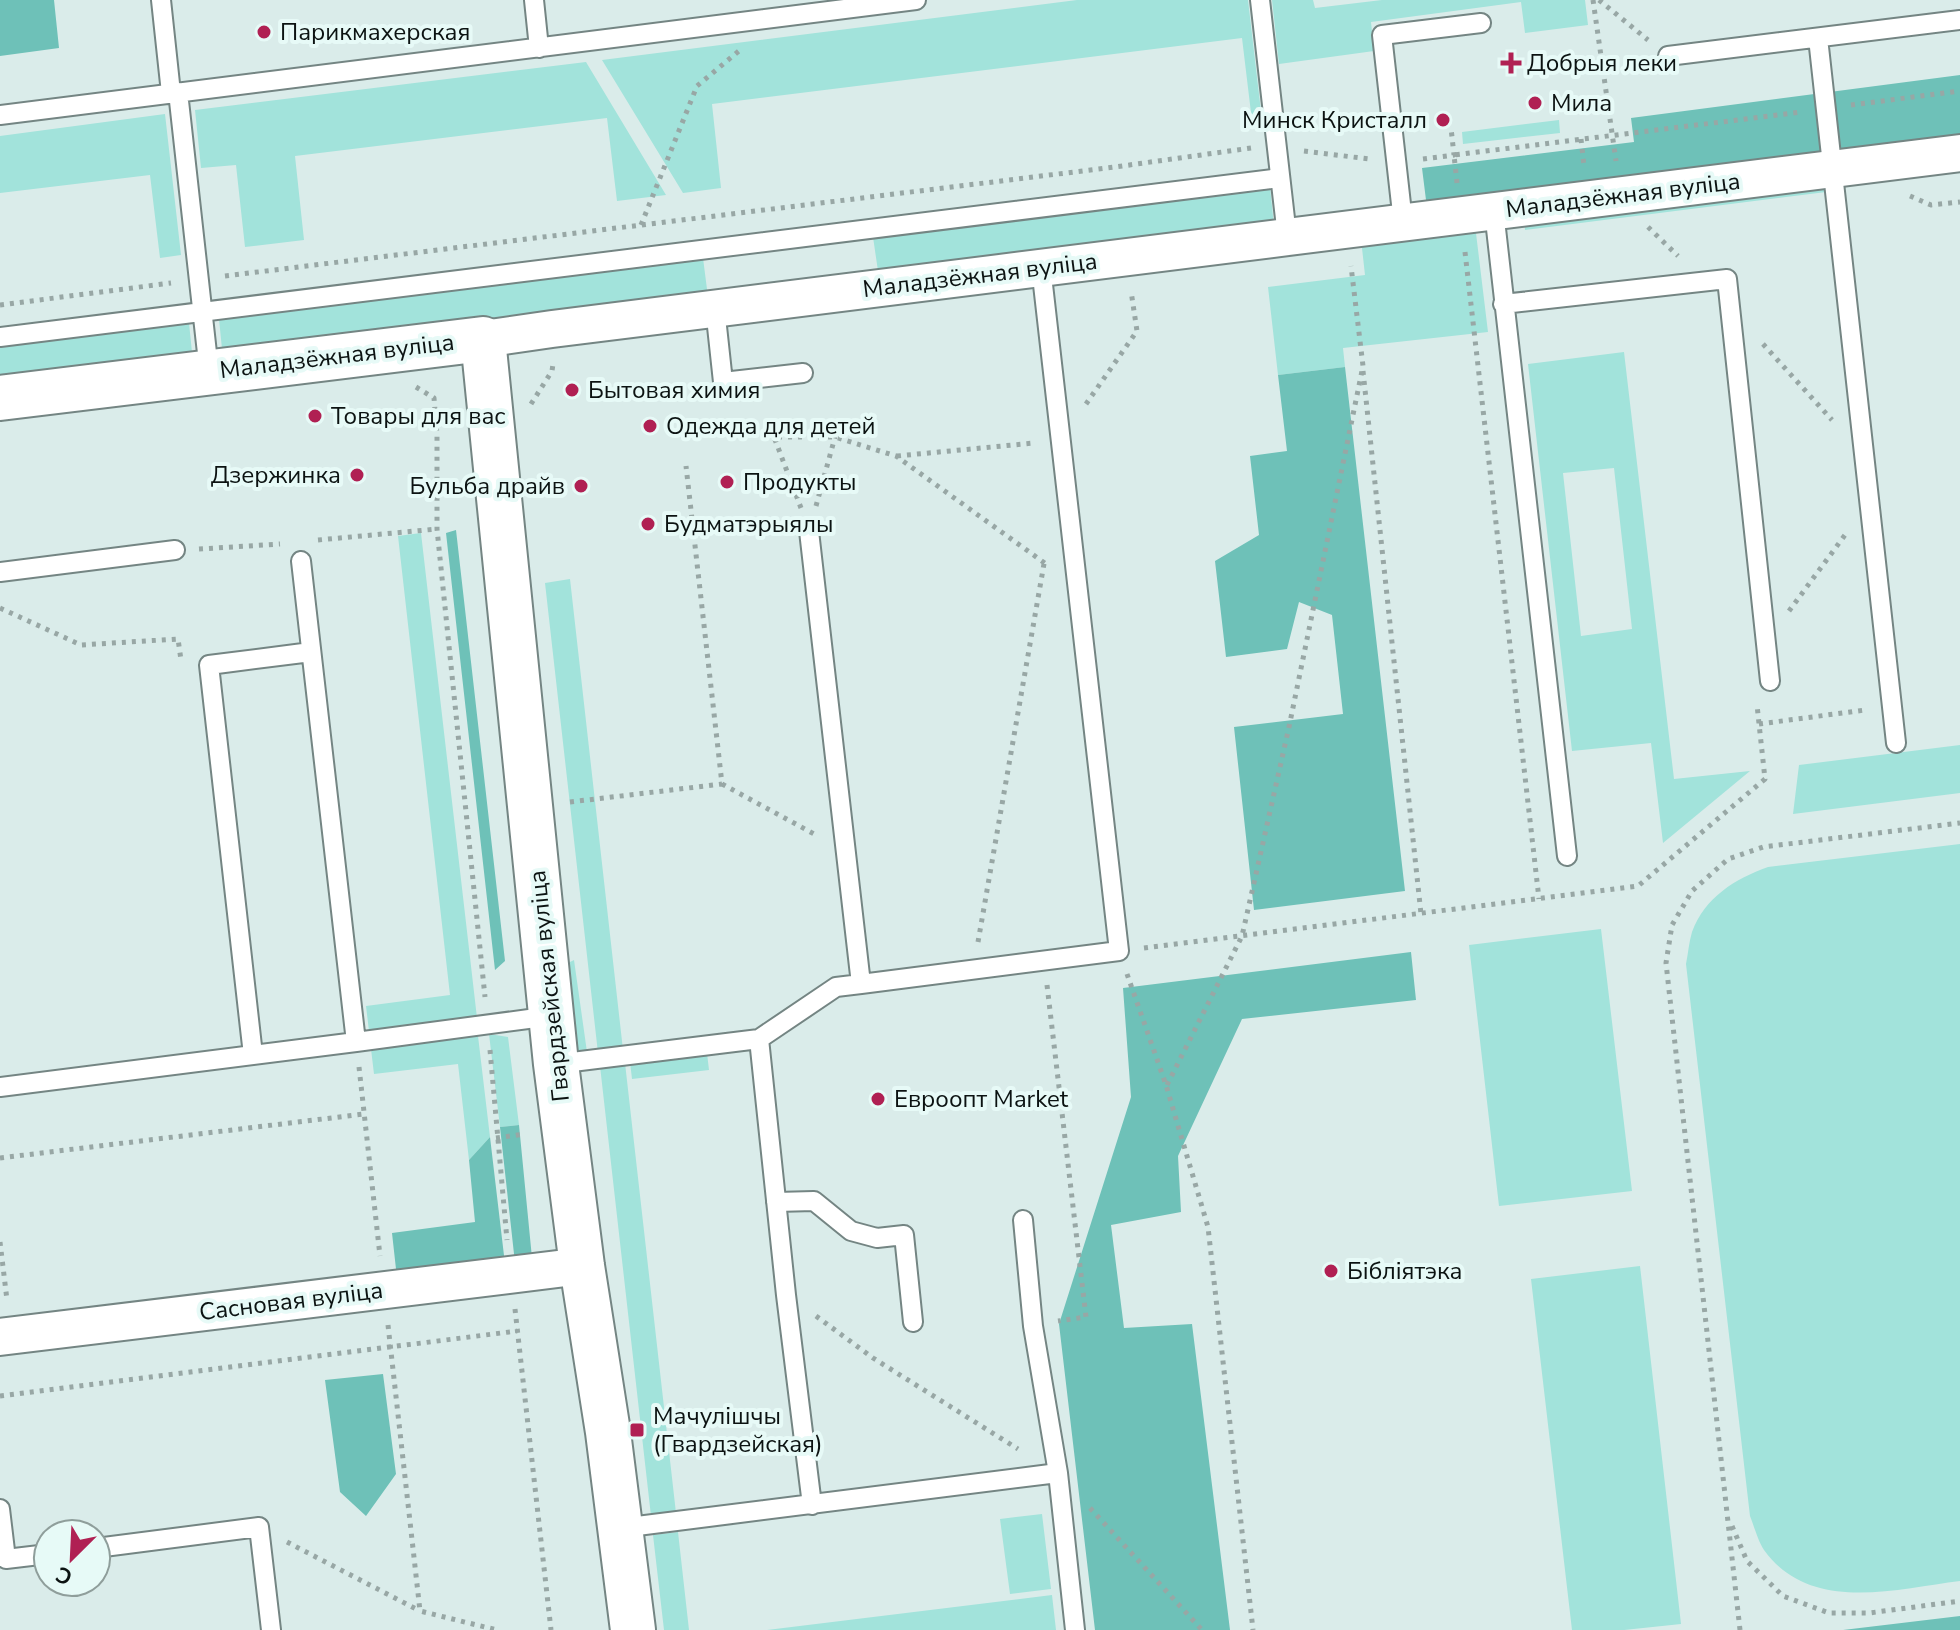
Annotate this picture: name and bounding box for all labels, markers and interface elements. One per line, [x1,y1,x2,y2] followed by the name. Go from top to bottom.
[280,16,470,48] place label: Парикмахерская
[255,23,273,41] marker: Парикмахерская
[1527,47,1677,79] place label: Добрыя леки
[1502,54,1520,72] marker: Добрыя леки
[1551,87,1612,119] place label: Мила
[1526,94,1544,112] marker: Мила
[1242,104,1427,136] place label: Минск Кристалл
[1434,111,1452,129] marker: Минск Кристалл
[1504,165,1742,225] street label: Маладзёжная вуліца
[861,245,1099,305] street label: Маладзёжная вуліца
[218,326,456,386] street label: Маладзёжная вуліца
[588,374,760,406] place label: Бытовая химия
[563,381,581,399] marker: Бытовая химия
[331,400,506,432] place label: Товары для вас
[306,407,324,425] marker: Товары для вас
[666,410,875,442] place label: Одежда для детей
[641,417,659,435] marker: Одежда для детей
[211,459,341,491] place label: Дзержинка
[348,466,366,484] marker: Дзержинка
[743,466,857,498] place label: Продукты
[409,470,565,502] place label: Бульба драйв
[718,473,736,491] marker: Продукты
[572,477,590,495] marker: Бульба драйв
[664,508,833,540] place label: Будматэрыялы
[639,515,657,533] marker: Будматэрыялы
[521,869,577,1103] street label: Гвардзейская вуліца
[894,1083,1069,1115] place label: Евроопт Market
[869,1090,887,1108] marker: Евроопт Market
[1347,1255,1463,1287] place label: Бібліятэка
[1322,1262,1340,1280] marker: Бібліятэка
[197,1274,385,1328] street label: Сасновая вуліца
[653,1400,823,1460] place label: Мачулішчы (Гвардзейская)
[628,1421,646,1439] marker: Мачулішчы (Гвардзейская)
[32,1518,112,1598] north arrow
[51,1559,77,1592] text: С

